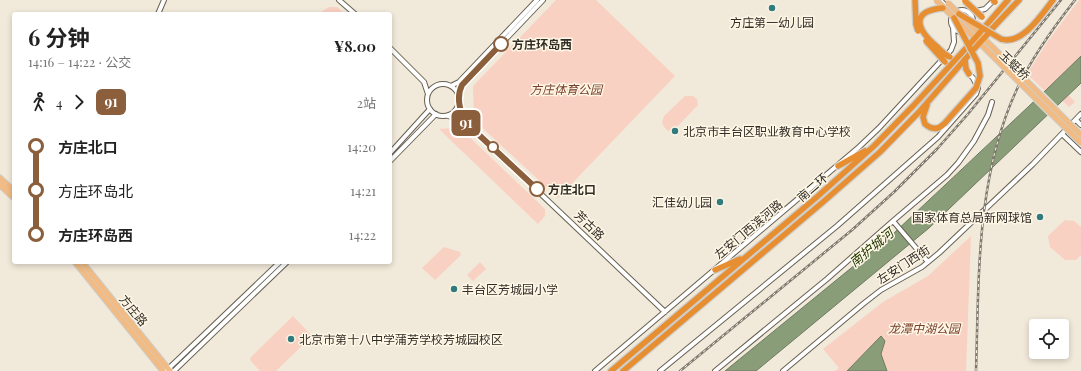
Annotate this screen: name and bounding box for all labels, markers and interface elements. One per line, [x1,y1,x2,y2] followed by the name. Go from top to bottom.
[767,3,777,13] marker: 方庄第一幼儿园
[730,14,814,30] place label: 方庄第一幼儿园
[28,22,89,52] text: 6 分钟
[334,36,376,56] text: ¥8.00
[493,36,509,52] marker: 方庄环岛西
[512,36,572,52] place label: 方庄环岛西
[996,47,1034,83] street label: 玉蜓桥
[28,53,131,70] text: 14:16 – 14:22 · 公交
[530,81,604,97] park label: 方庄体育公园
[28,91,50,113] icon: walk
[68,91,90,113] icon: forward
[104,92,118,111] text: 91
[56,94,62,111] text: 4
[357,94,376,111] text: 2站
[448,110,484,136] line badge: 91
[459,113,473,132] text: 91
[683,123,851,139] place label: 北京市丰台区职业教育中心学校
[670,126,680,136] marker: 北京市丰台区职业教育中心学校
[58,137,118,157] text: 方庄北口
[347,138,376,155] text: 14:20
[487,141,499,153] unlabelled marker
[793,169,831,205] street label: 南二环
[58,181,133,201] text: 方庄环岛北
[529,181,545,197] marker: 方庄北口
[548,181,596,197] place label: 方庄北口
[350,182,376,199] text: 14:21
[652,194,712,210] place label: 汇佳幼儿园
[711,196,785,262] street label: 左安门西滨河路
[715,197,725,207] marker: 汇佳幼儿园
[571,207,609,243] street label: 芳古路
[912,209,1032,225] place label: 国家体育总局新网球馆
[1035,212,1045,222] marker: 国家体育总局新网球馆
[845,222,899,270] water label: 南护城河
[58,225,133,245] text: 方庄环岛西
[349,226,376,243] text: 14:22
[873,241,933,287] street label: 左安门西街
[462,281,558,297] place label: 丰台区芳城园小学
[449,284,459,294] marker: 丰台区芳城园小学
[116,291,152,329] street label: 方庄路
[1029,319,1069,359] map controls
[1029,319,1069,359] button: locate
[888,320,962,336] park label: 龙潭中湖公园
[299,331,503,347] place label: 北京市第十八中学蒲芳学校芳城园校区
[286,334,296,344] marker: 北京市第十八中学蒲芳学校芳城园校区

